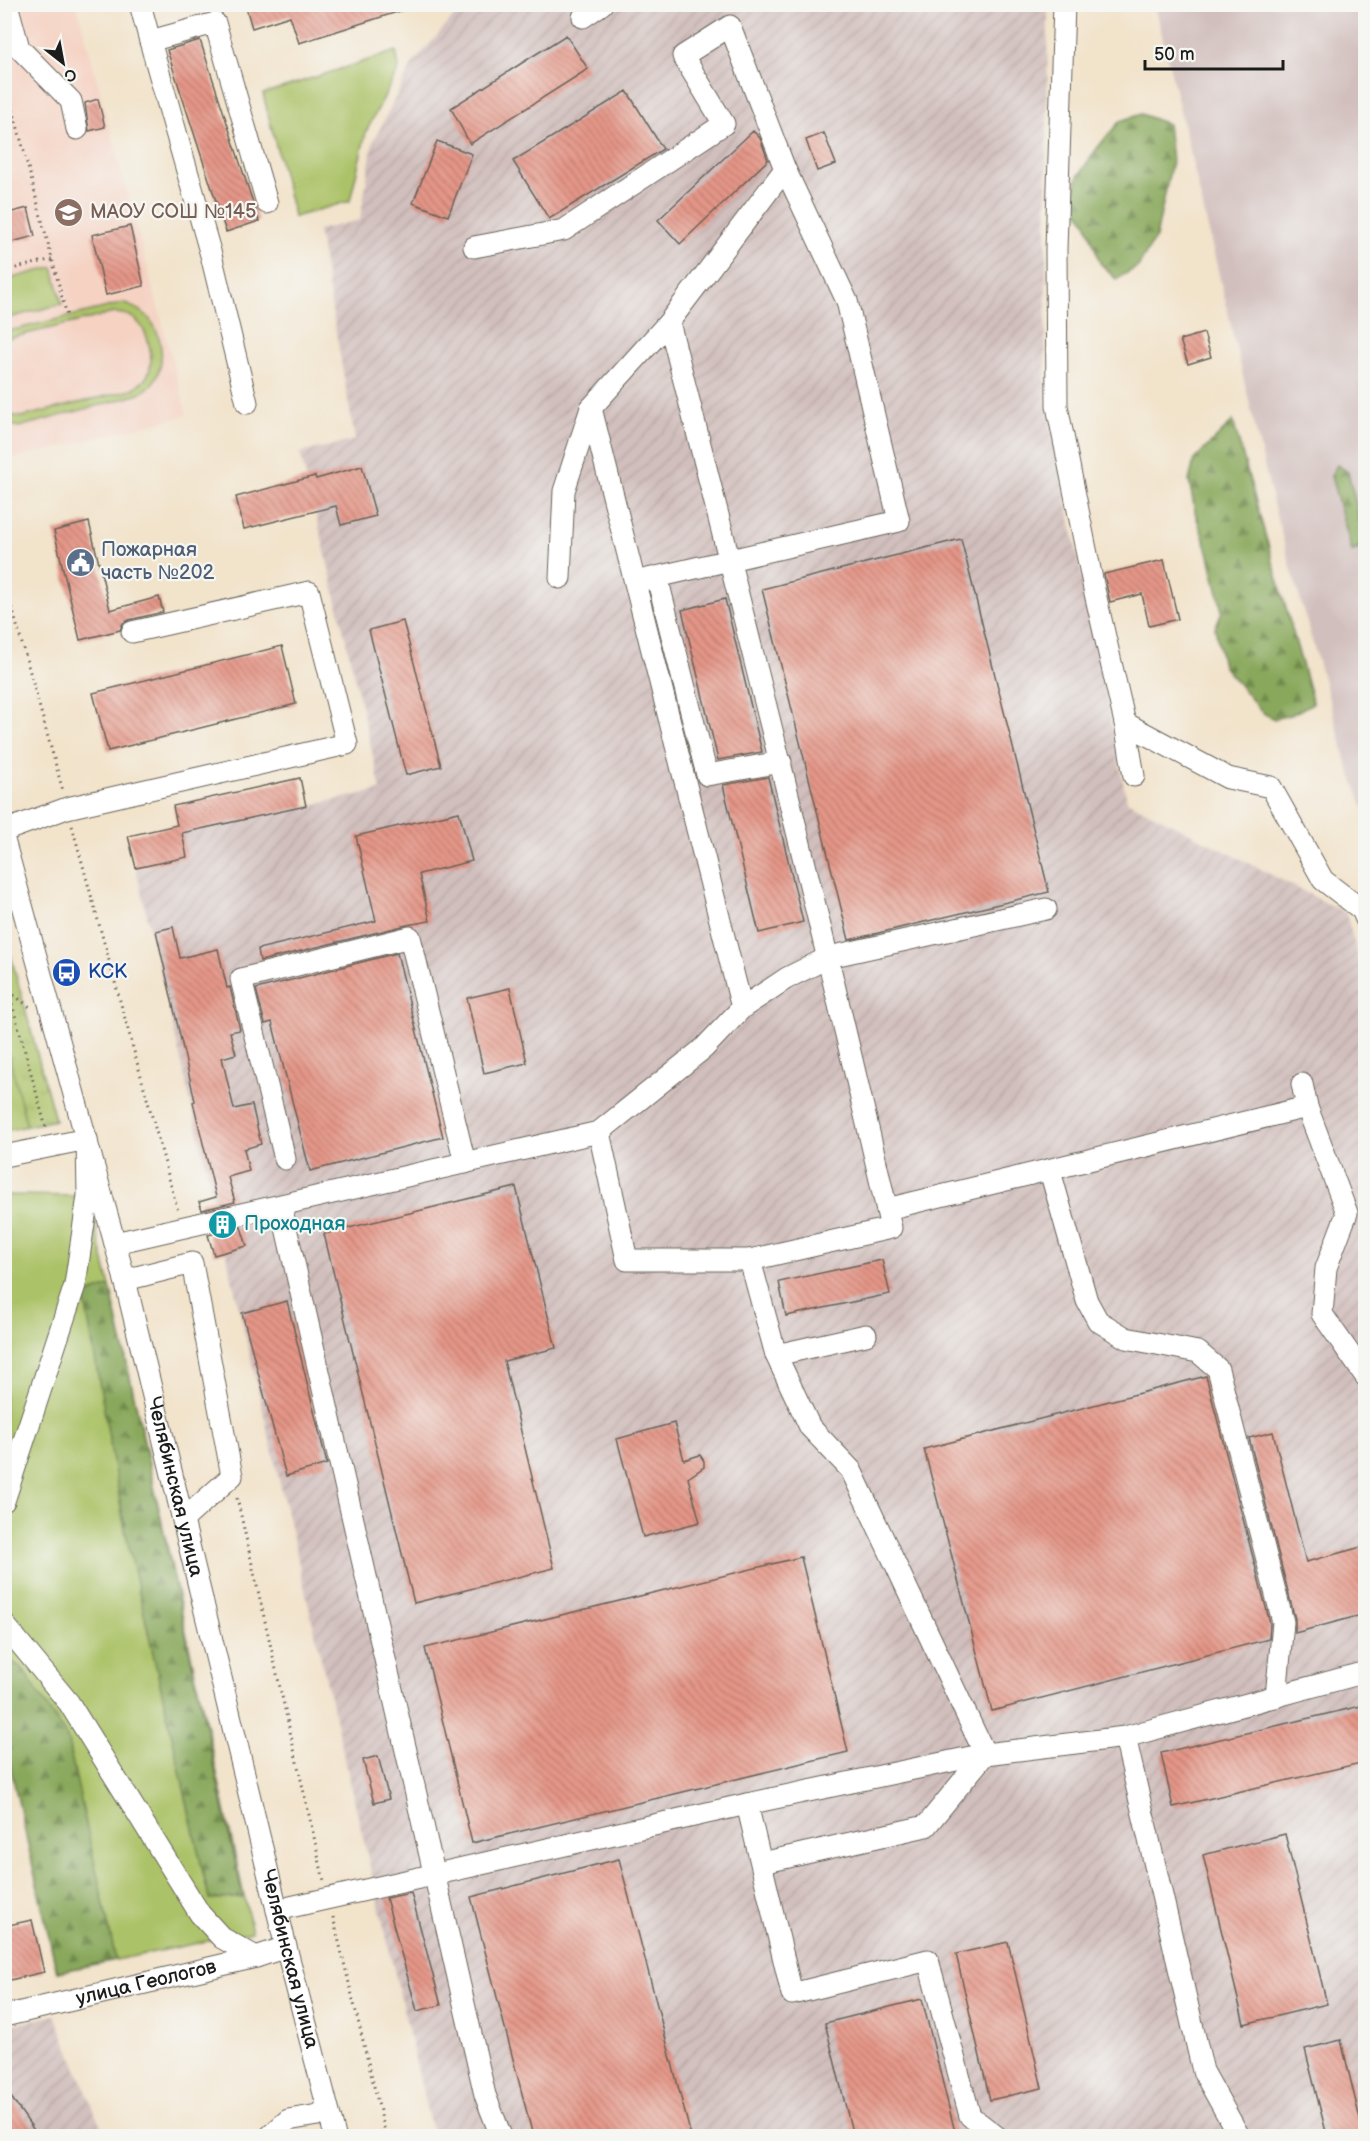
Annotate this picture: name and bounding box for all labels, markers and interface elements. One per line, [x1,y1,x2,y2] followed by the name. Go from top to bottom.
[33,33,93,93] north arrow
[1145,33,1283,71] scale bar
[1154,44,1195,65] text: 50 m
[60,64,80,86] text: С
[53,196,85,228] school or university icon: МАОУ СОШ №145
[90,200,257,224] place label: МАОУ СОШ №145
[101,538,215,585] place label: Пожарная часть №202
[64,546,96,578] public building icon: Пожарная часть №202
[51,956,83,988] bus stop icon: КСК
[88,960,127,984] place label: КСК
[207,1208,239,1240] building icon: Проходная
[244,1212,346,1236] place label: Проходная
[142,1394,208,1579] street label: Челябинская улица
[256,1867,324,2051] street label: Челябинская улица
[74,1955,219,2011] street label: улица Геологов

